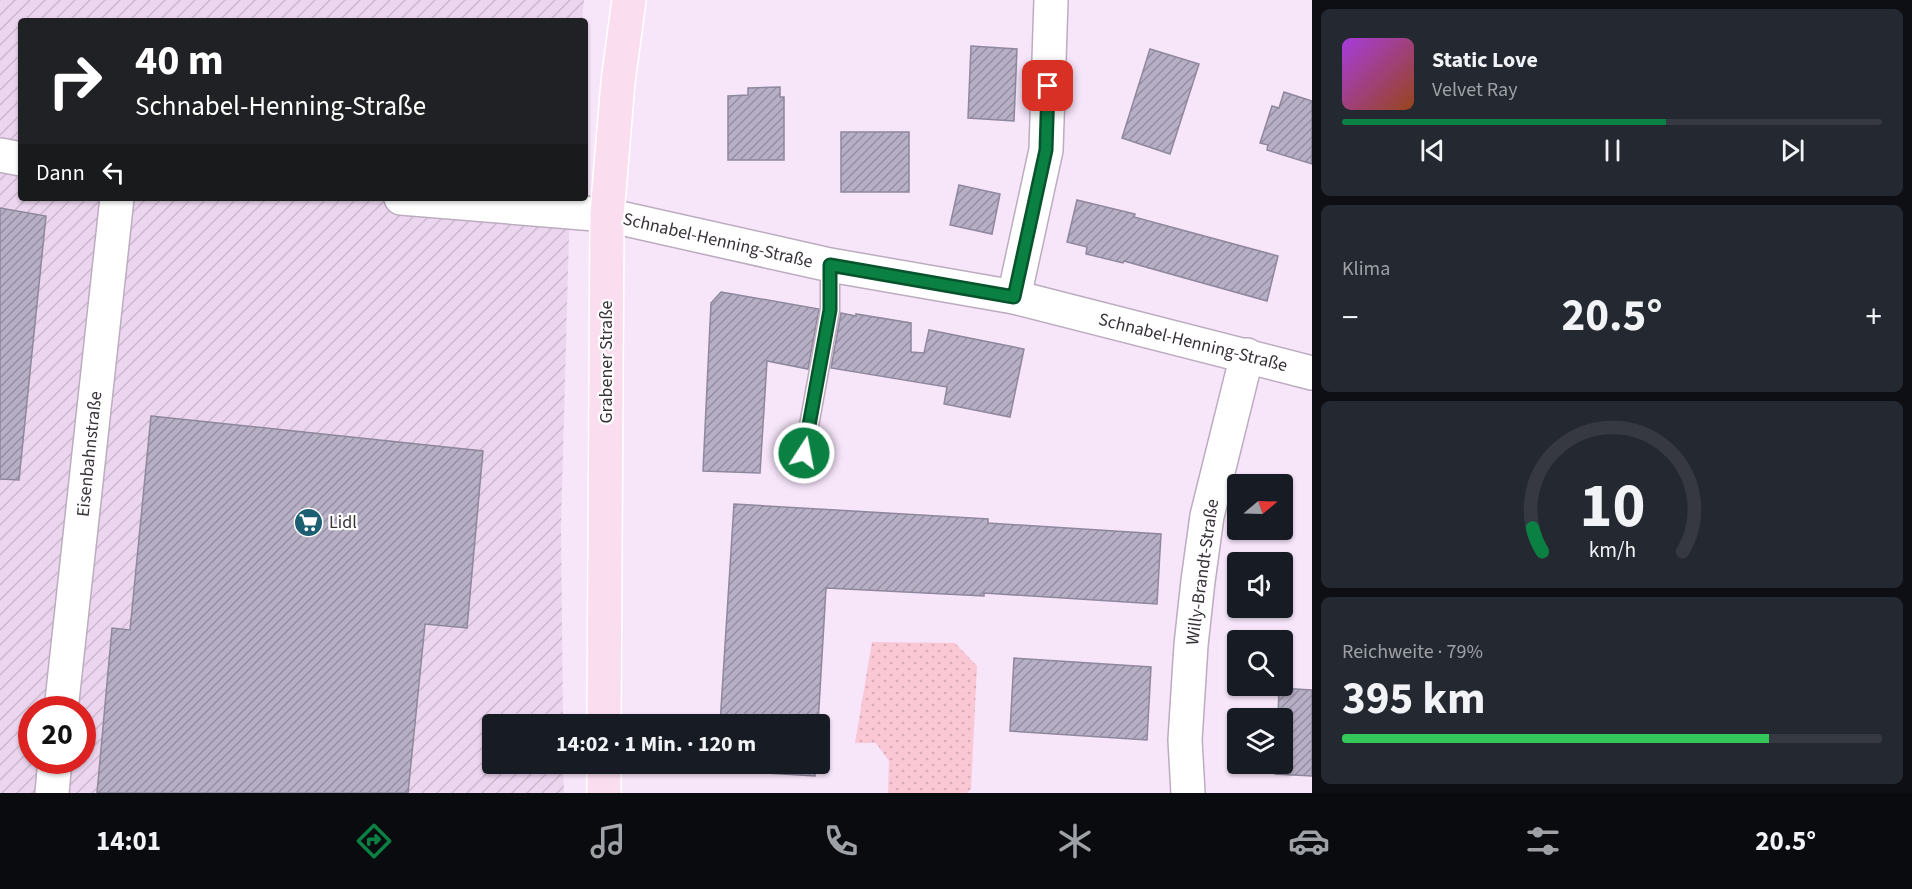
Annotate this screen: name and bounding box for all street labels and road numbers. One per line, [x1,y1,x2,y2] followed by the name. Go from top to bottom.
[621,206,815,275] street label: Schnabel-Henning-Straße
[594,300,619,423] street label: Grabener Straße
[1096,307,1290,378] street label: Schnabel-Henning-Straße
[70,390,109,518] street label: Eisenbahnstraße
[1180,497,1225,647] street label: Willy-Brandt-Straße

